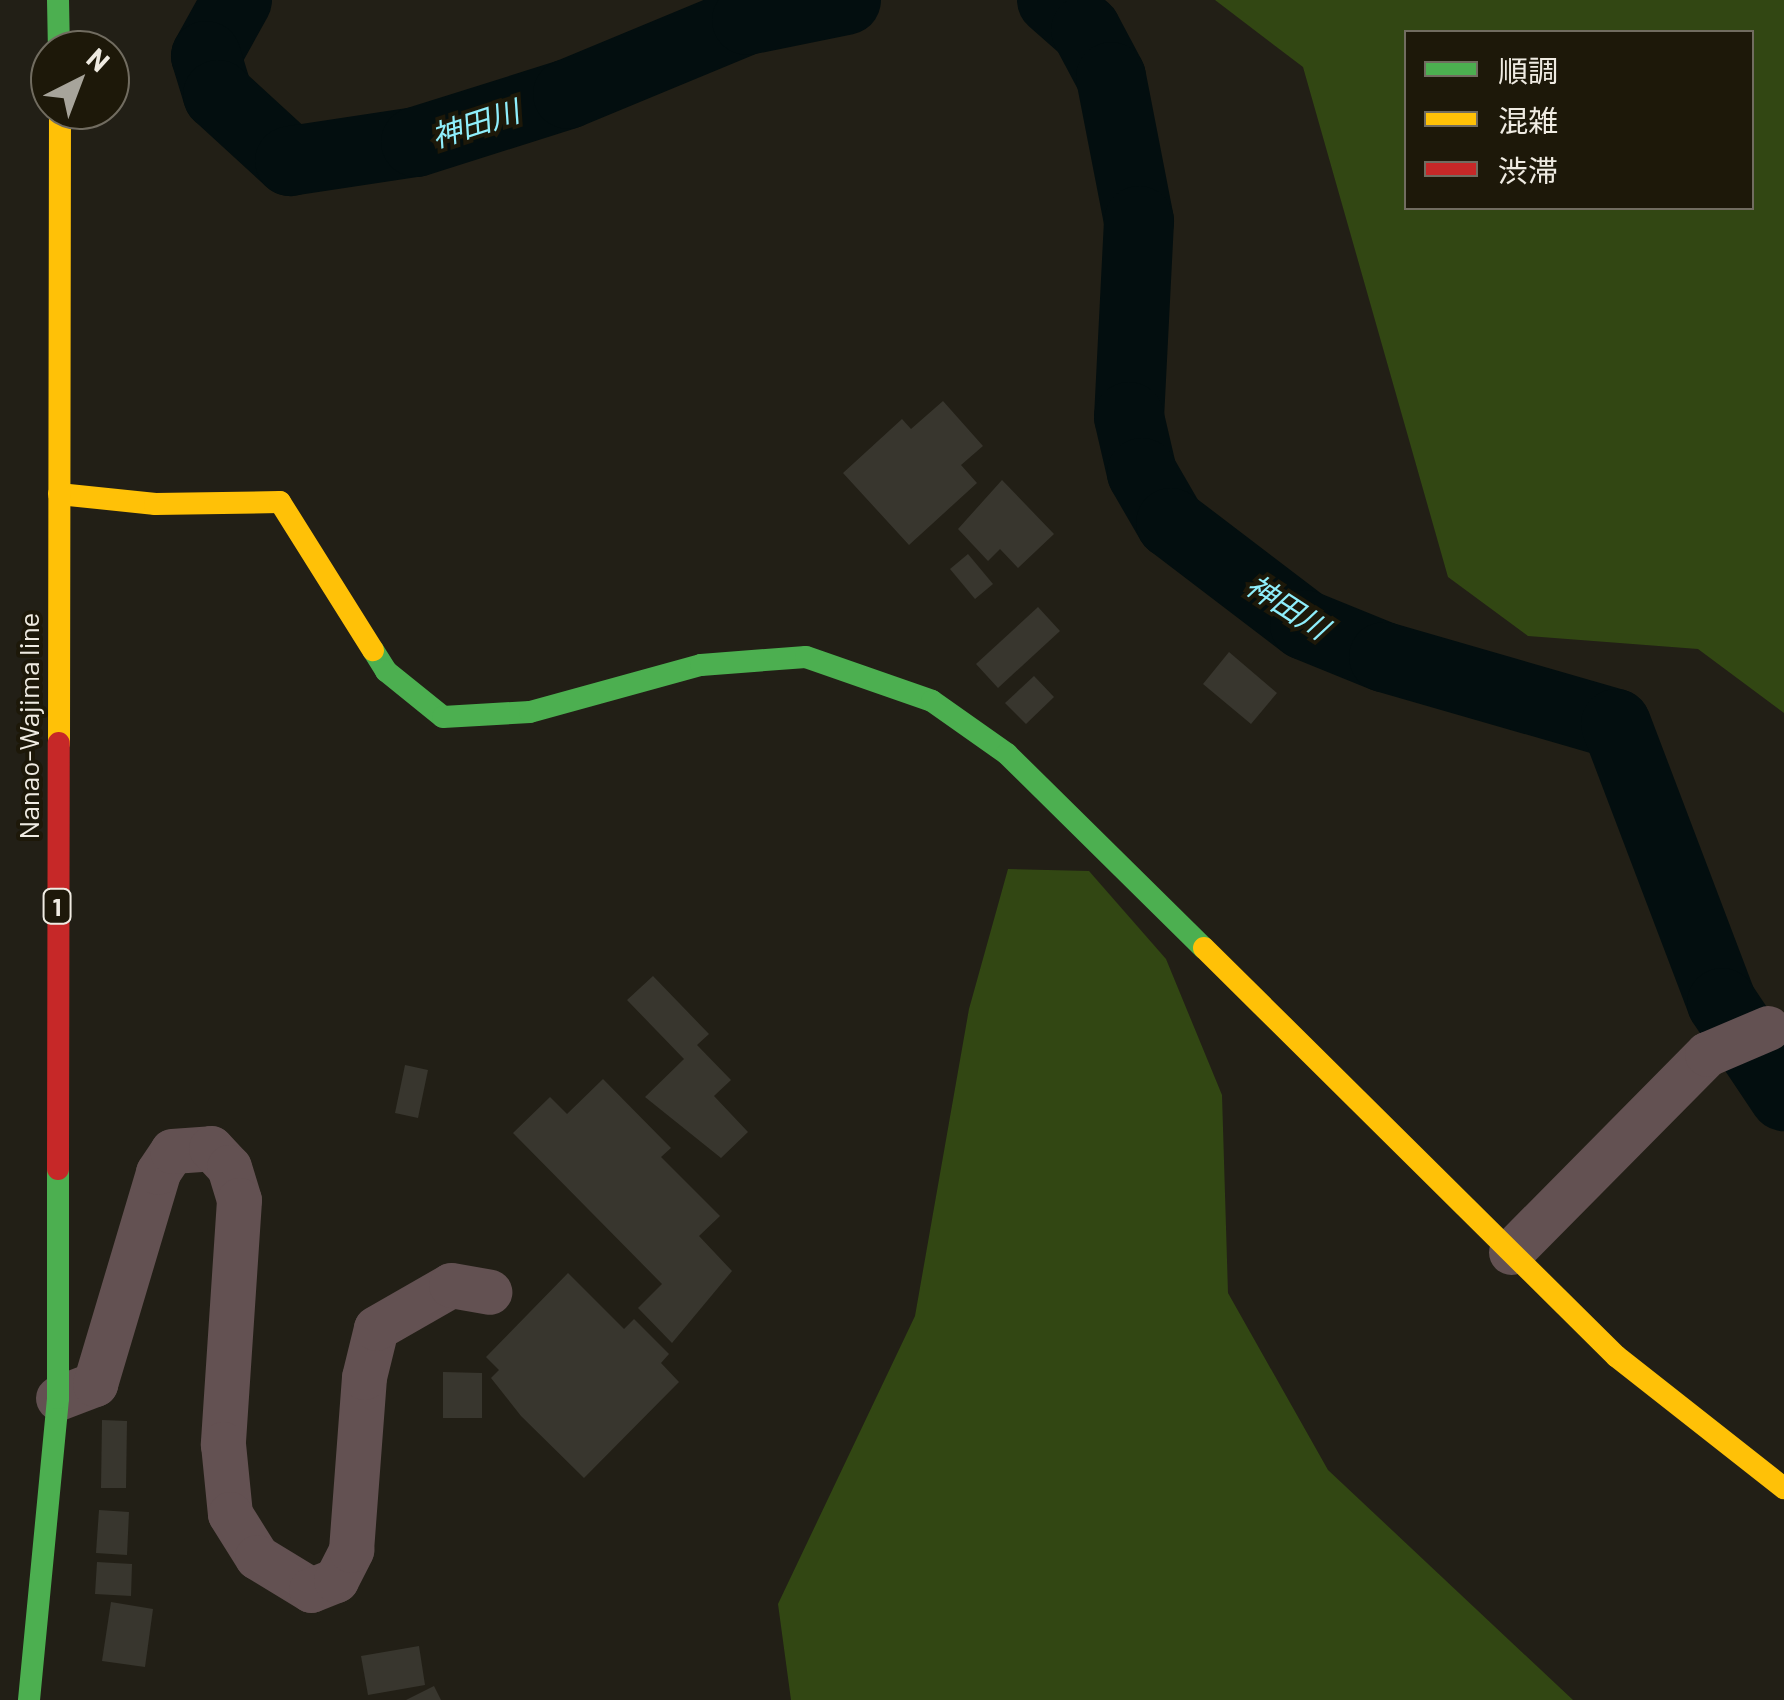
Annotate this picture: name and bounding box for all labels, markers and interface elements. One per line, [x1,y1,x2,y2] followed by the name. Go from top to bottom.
[30,30,130,130] north arrow
[1404,30,1754,210] legend
[80,40,117,78] text: N
[1498,52,1558,88] text: 順調
[427,92,523,154] water label: 神田川
[1498,102,1558,138] text: 混雑
[1498,152,1558,188] text: 渋滞
[1240,566,1336,646] water label: 神田川
[11,613,45,839] street label: Nanao-Wajima line
[42,886,72,926] road number: 1

